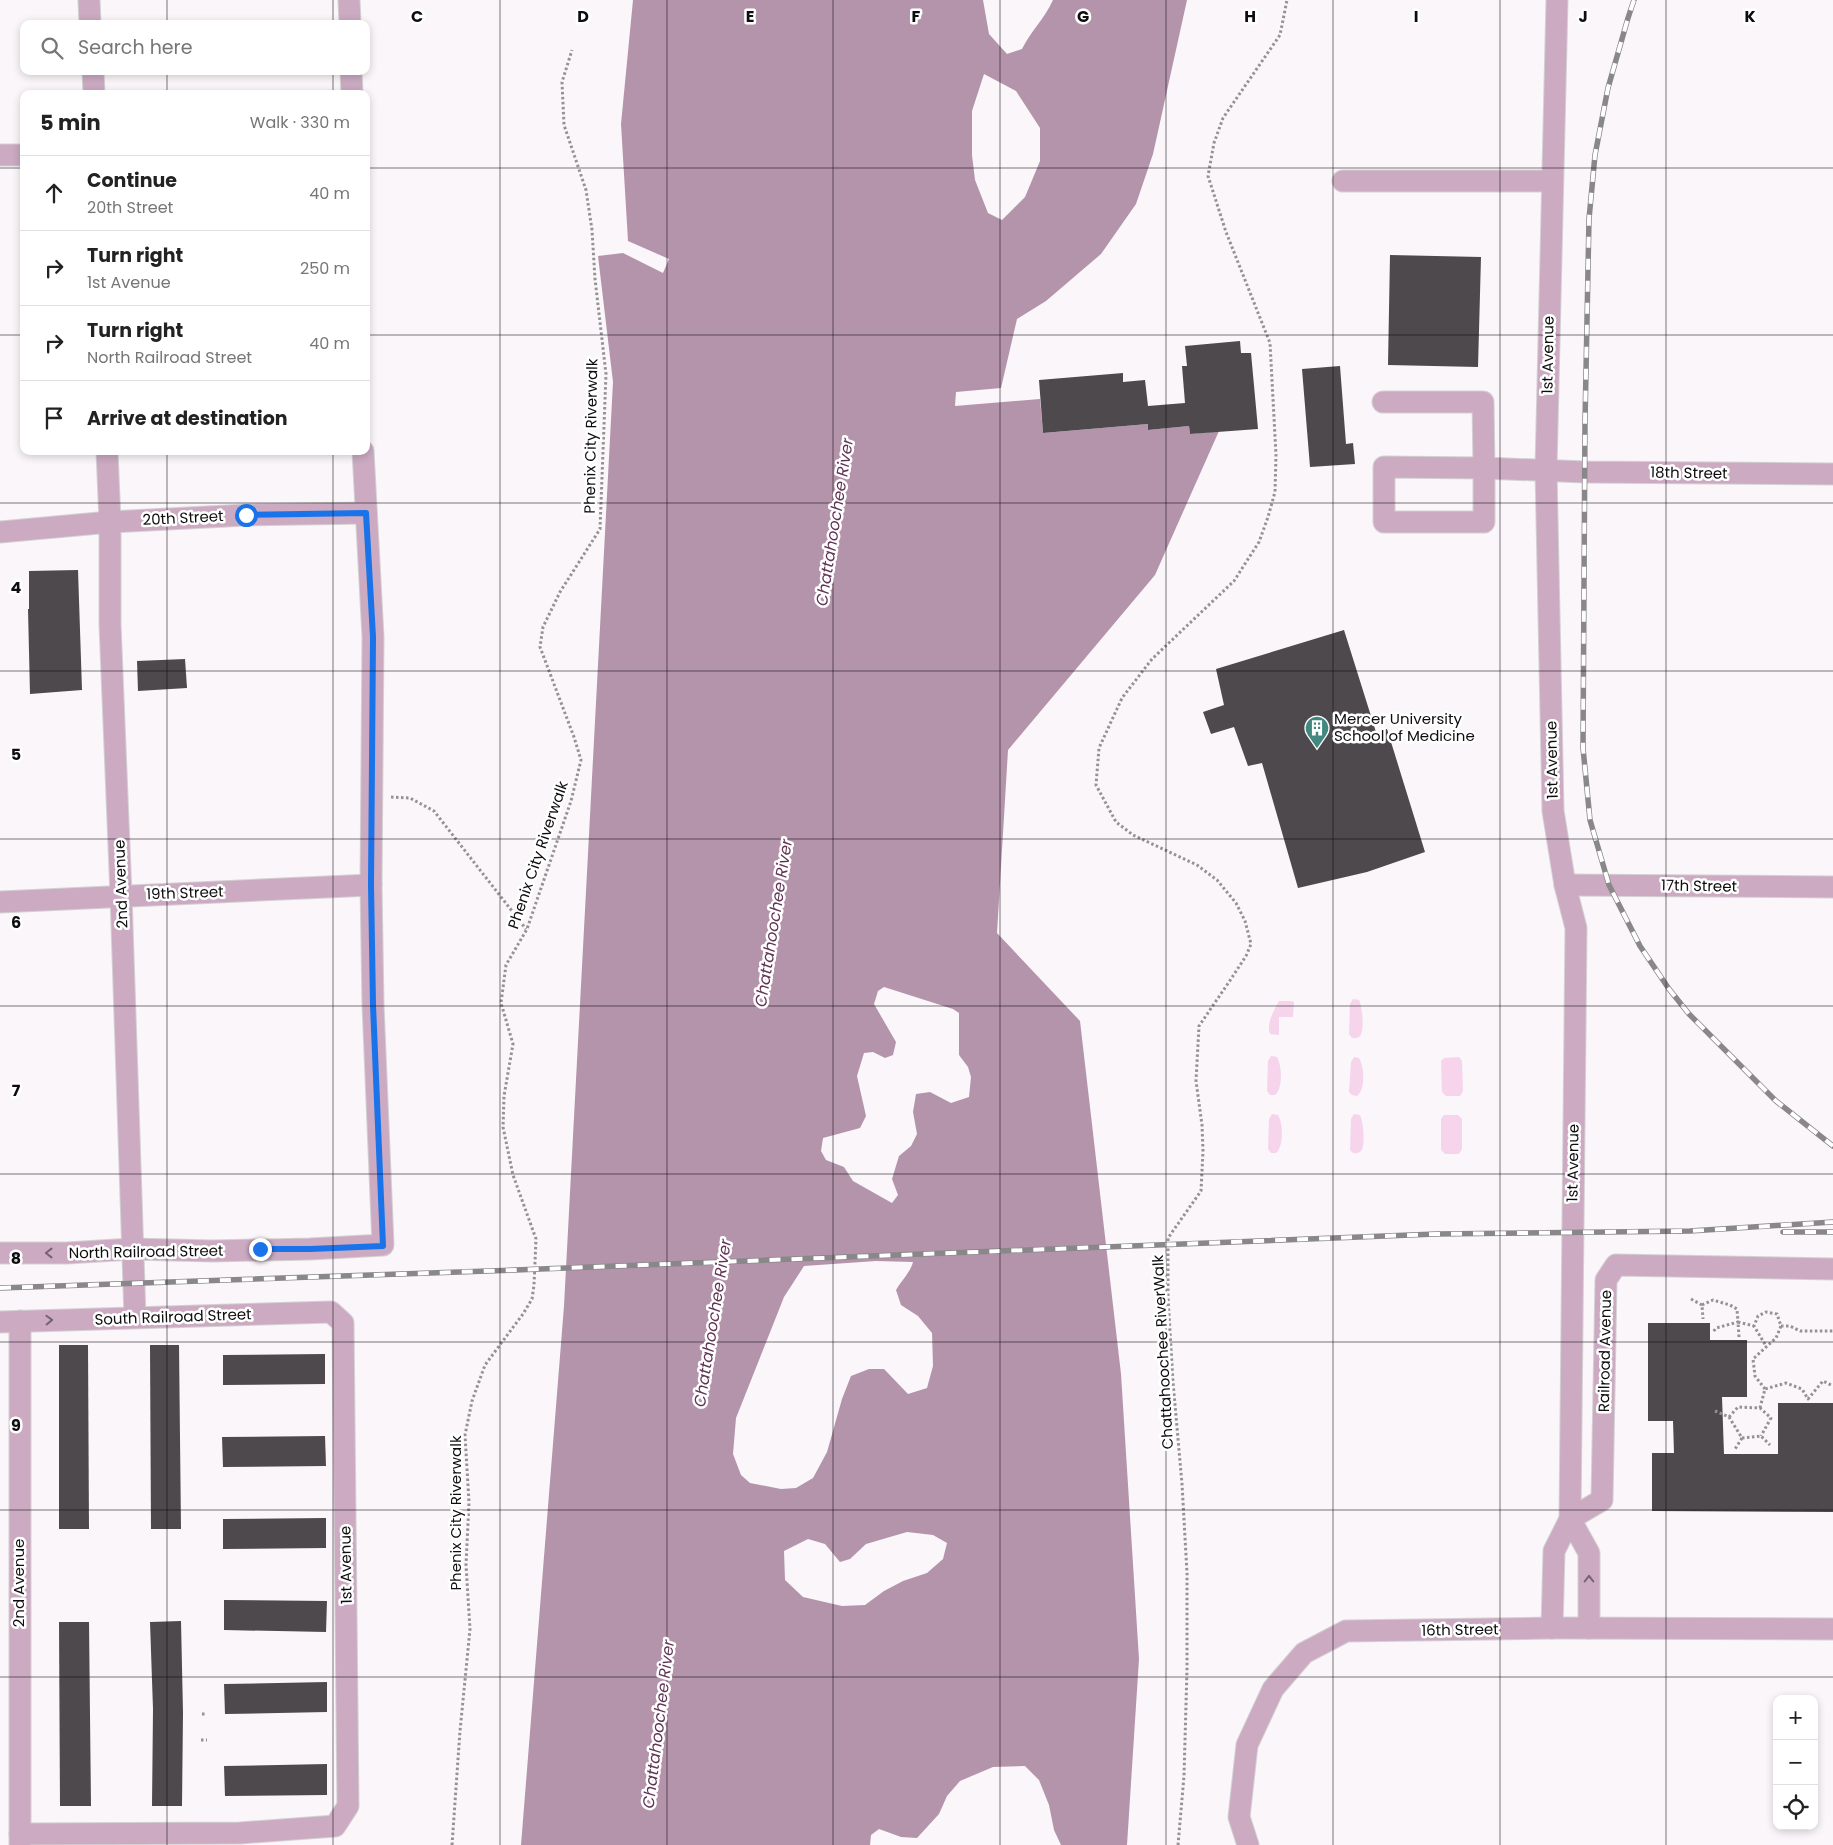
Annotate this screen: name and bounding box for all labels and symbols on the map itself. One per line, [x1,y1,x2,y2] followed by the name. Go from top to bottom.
[411,5,423,28] text: C
[577,5,589,28] text: D
[746,5,754,28] text: E
[912,5,921,28] text: F
[1077,5,1089,28] text: G
[1244,5,1256,28] text: H
[1414,5,1418,28] text: I
[1578,5,1588,28] text: J
[1744,5,1756,28] text: K
[1536,316,1559,394] street label: 1st Avenue
[579,358,602,514] street label: Phenix City Riverwalk
[810,435,859,608] water label: Chattahoochee River
[1650,461,1728,484] street label: 18th Street
[235,504,258,527] route start
[142,505,224,530] street label: 20th Street
[11,576,22,599] text: 4
[1334,708,1475,746] place label: Mercer University School of Medicine
[1304,715,1330,749] building icon: Mercer University School of Medicine
[1540,721,1563,799] street label: 1st Avenue
[11,743,21,766] text: 5
[502,778,573,932] street label: Phenix City Riverwalk
[749,836,798,1009] water label: Chattahoochee River
[108,839,133,929] street label: 2nd Avenue
[1661,874,1737,897] street label: 17th Street
[146,881,224,904] street label: 19th Street
[11,911,21,934] text: 6
[12,1079,21,1102] text: 7
[1561,1124,1584,1202] street label: 1st Avenue
[688,1236,737,1409] water label: Chattahoochee River
[249,1238,272,1261] route end
[68,1240,224,1263] street label: North Railroad Street
[11,1247,21,1270] text: 8
[44,1248,52,1258] one-way arrow
[1147,1254,1178,1450] street label: Chattahoochee RiverWalk
[1593,1290,1616,1412] street label: Railroad Avenue
[94,1303,252,1330] street label: South Railroad Street
[45,1315,53,1325] one-way arrow
[11,1414,21,1437] text: 9
[445,1435,466,1591] street label: Phenix City Riverwalk
[334,1526,357,1604] street label: 1st Avenue
[8,1539,29,1627] street label: 2nd Avenue
[1584,1575,1594,1583] one-way arrow
[1421,1618,1499,1641] street label: 16th Street
[637,1637,680,1810] water label: Chattahoochee River

